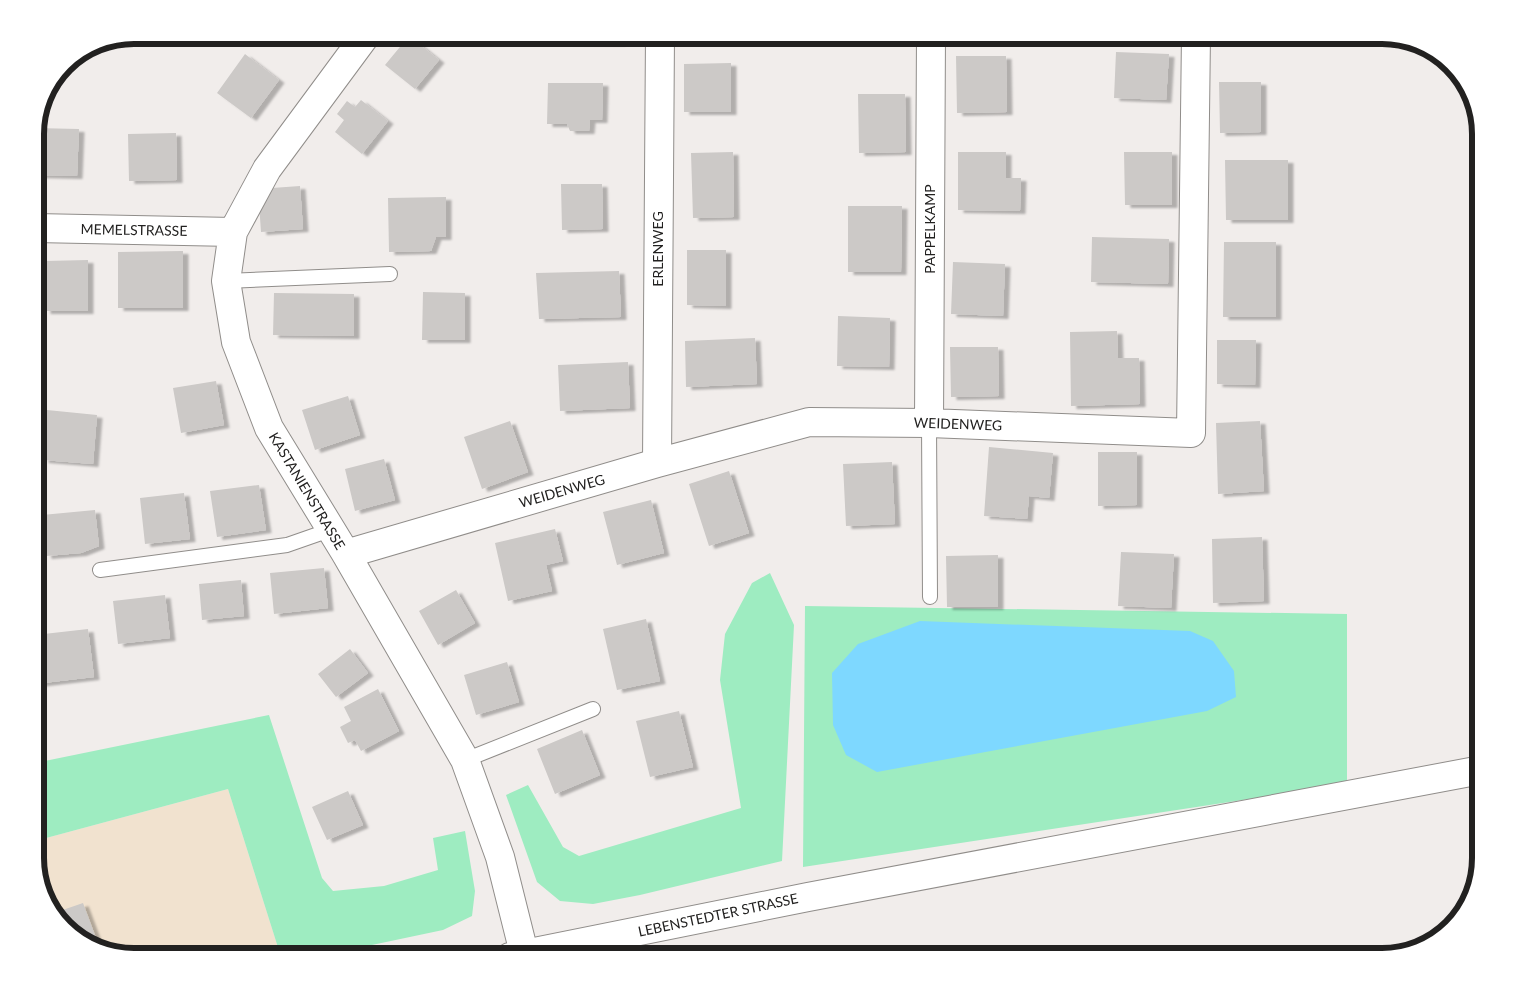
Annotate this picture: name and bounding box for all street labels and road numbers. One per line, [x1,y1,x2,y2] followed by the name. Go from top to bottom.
[921,184,938,274] street label: PAPPELKAMP
[649,211,666,287] street label: ERLENWEG
[80,220,188,239] street label: MEMELSTRASSE
[913,413,1003,434] street label: WEIDENWEG
[266,429,349,553] street label: KASTANIENSTRASSE
[517,470,607,511] street label: WEIDENWEG
[636,889,800,940] street label: LEBENSTEDTER STRASSE

